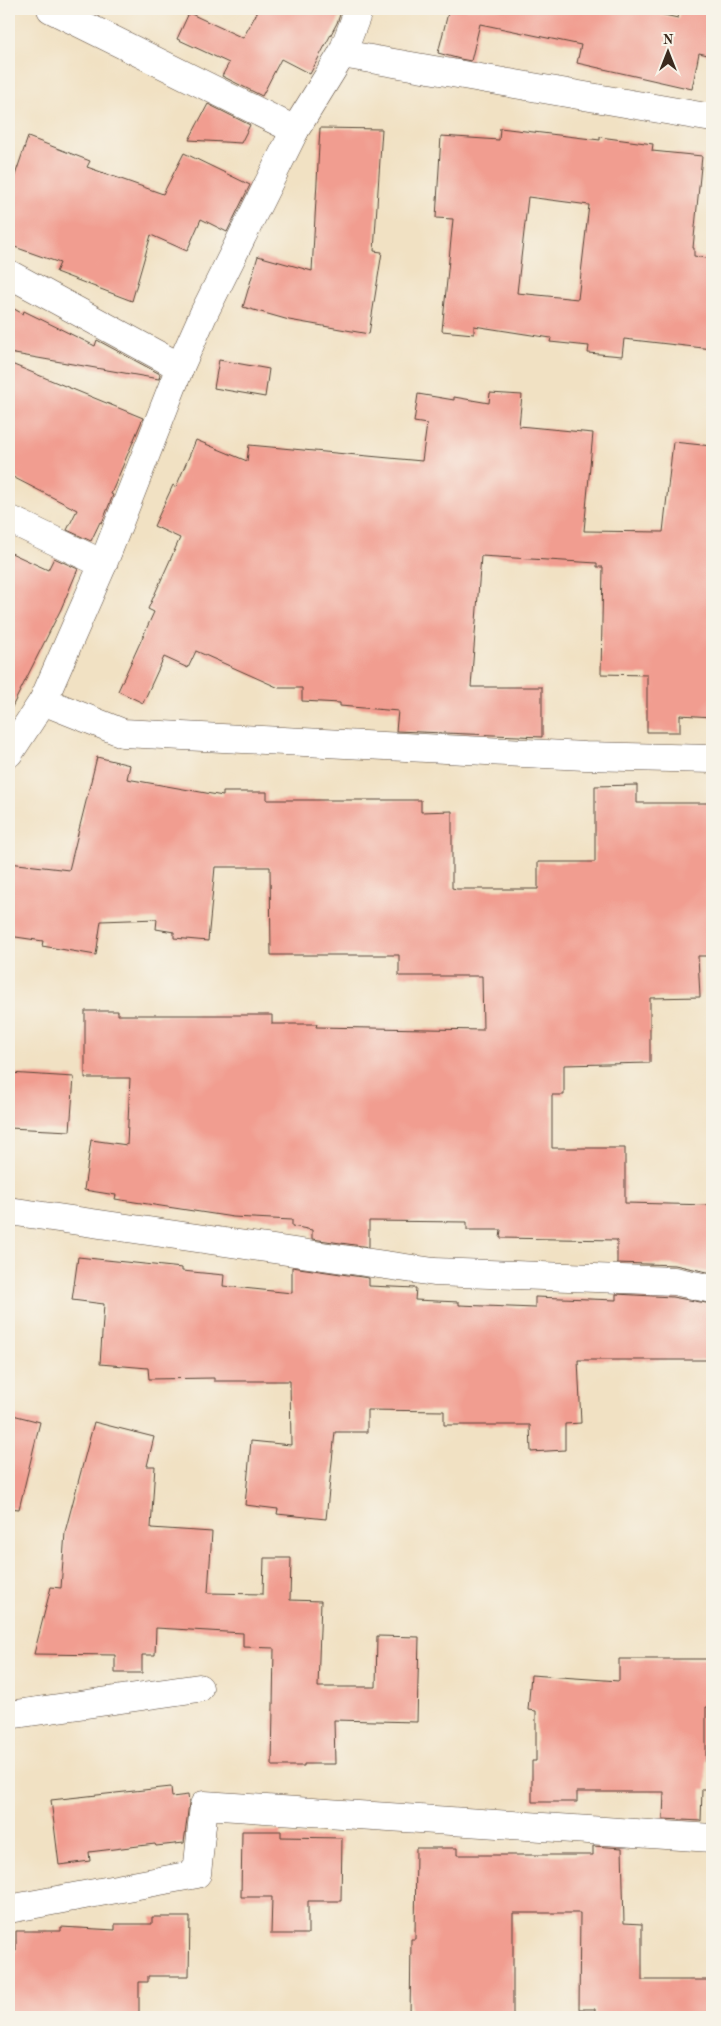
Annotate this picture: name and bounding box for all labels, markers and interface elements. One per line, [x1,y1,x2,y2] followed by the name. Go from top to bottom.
[644,28,694,78] north arrow
[663,33,674,47] text: N

